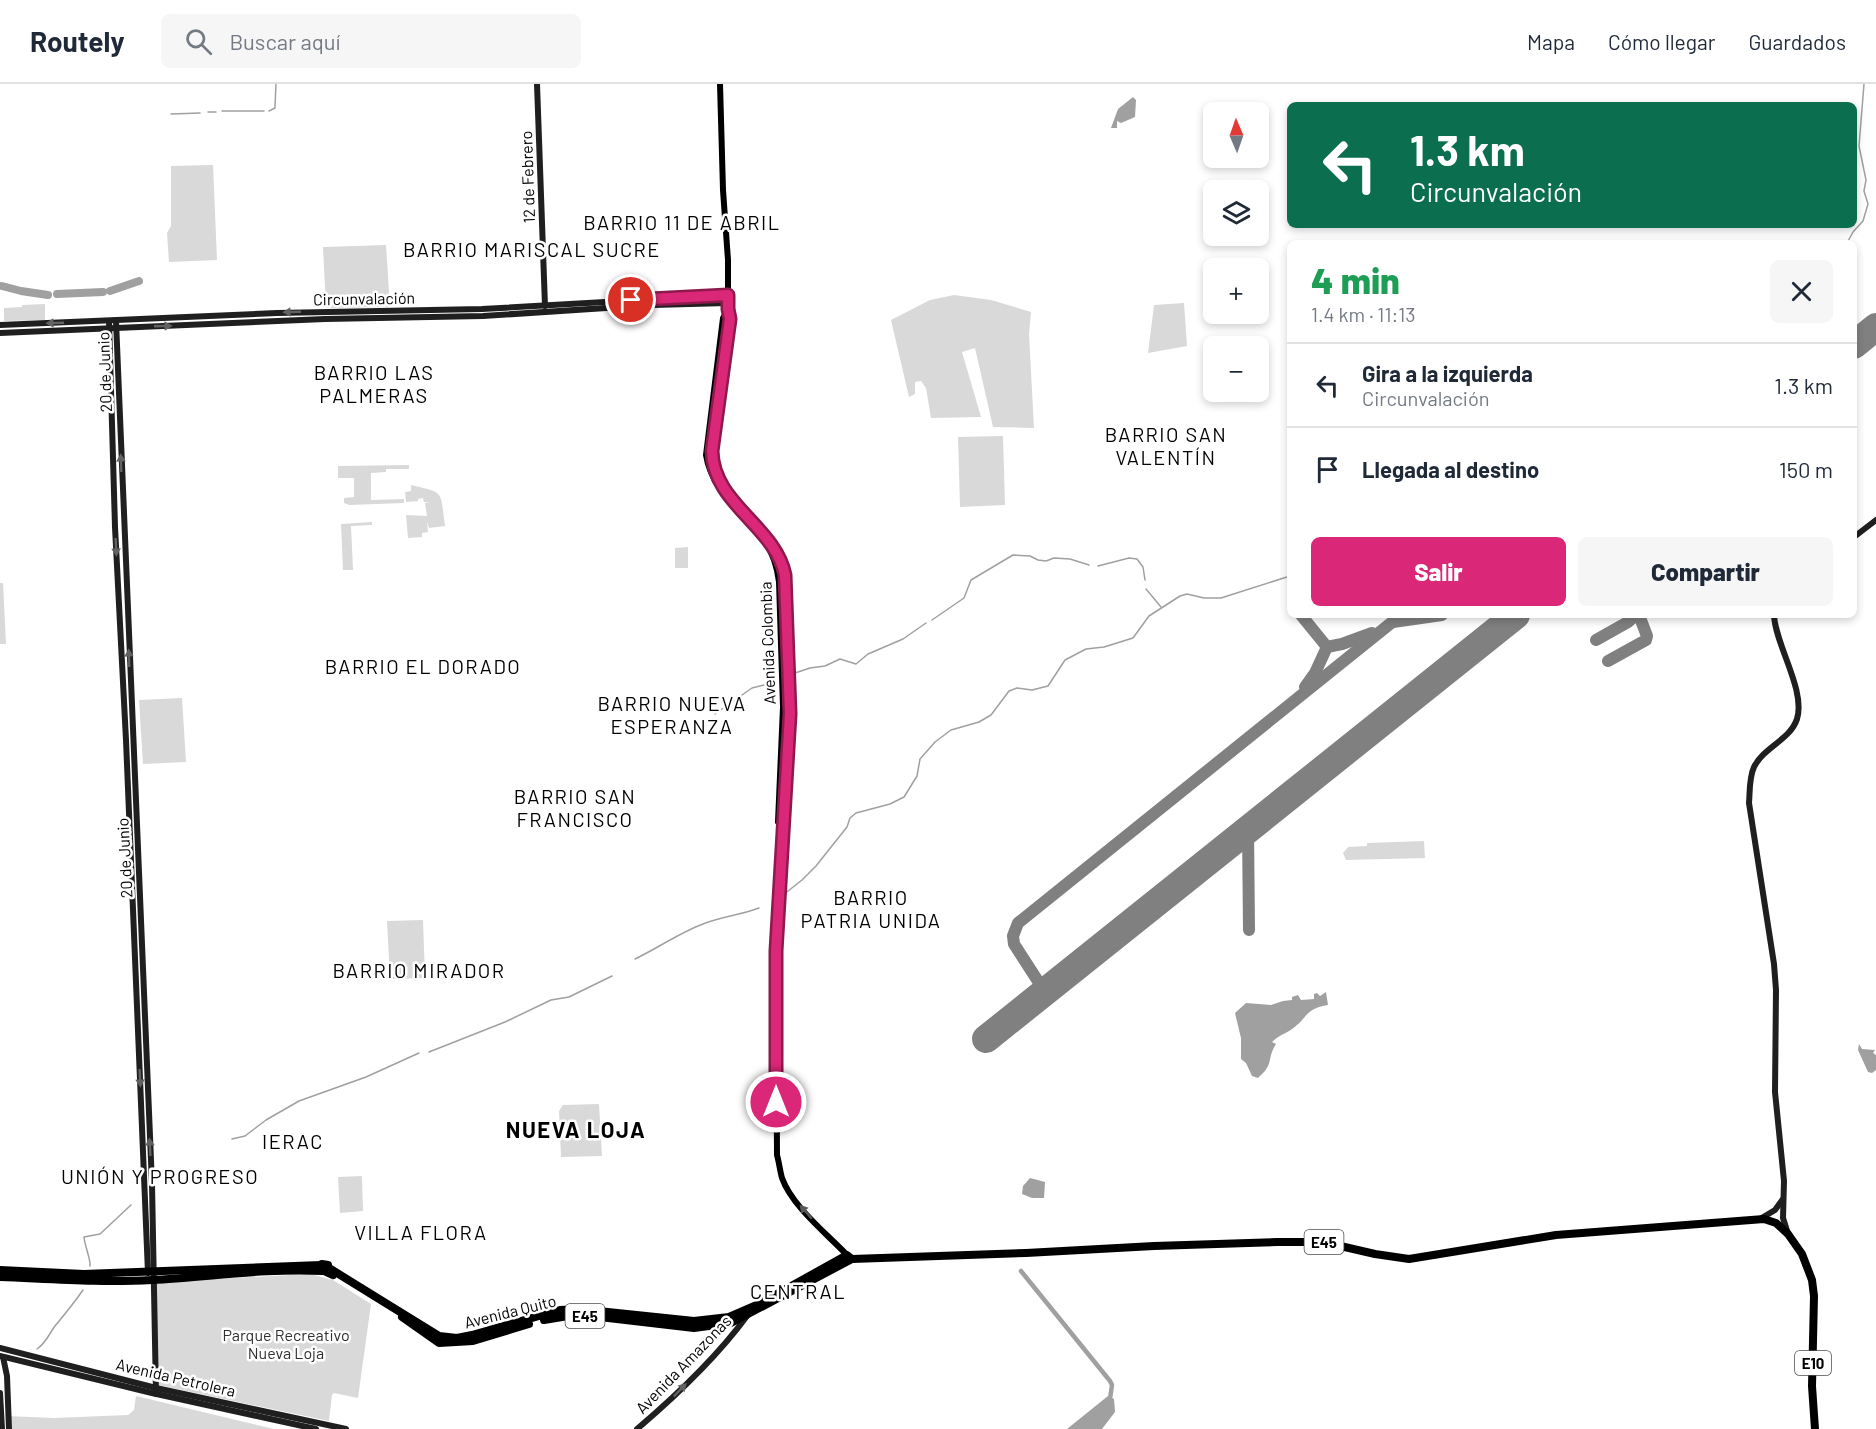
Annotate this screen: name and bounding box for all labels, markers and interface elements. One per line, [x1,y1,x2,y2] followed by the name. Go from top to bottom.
[161,14,581,68] search box
[30,24,125,58] text: Routely
[182,25,215,58] icon: search
[230,28,340,54] text: Buscar aquí
[1527,29,1575,54] text: Mapa
[1608,29,1715,54] text: Cómo llegar
[1748,29,1846,54] text: Guardados
[1203,102,1269,168] north arrow
[1203,102,1269,402] map controls
[1410,124,1525,174] text: 1.3 km
[1311,126,1389,204] icon: left
[516,131,538,223] street label: 12 de Febrero
[1410,175,1582,207] text: Circunvalación
[1203,180,1269,246] button: layers
[583,210,781,234] district label: BARRIO 11 DE ABRIL
[403,237,661,261] district label: BARRIO MARISCAL SUCRE
[1203,258,1269,324] button: +
[1311,258,1400,301] text: 4 min
[1770,260,1833,323] button: close
[605,274,656,325] pin
[614,283,647,316] icon: arrive
[313,288,415,308] street label: Circunvalación
[1311,302,1415,326] text: 1.4 km · 11:13
[283,307,302,317] one-way arrow
[46,318,65,327] one-way arrow
[154,321,173,331] one-way arrow
[93,331,115,413] street label: 20 de Junio
[1203,336,1269,402] button: −
[314,360,434,407] district label: BARRIO LAS PALMERAS
[1362,360,1533,386] text: Gira a la izquierda
[1311,369,1344,402] icon: left
[1774,372,1833,398] text: 1.3 km
[1362,386,1489,410] text: Circunvalación
[1105,422,1227,469] district label: BARRIO SAN VALENTÍN
[1311,453,1344,486] icon: arrive
[116,454,125,473] one-way arrow
[1362,456,1539,482] text: Llegada al destino
[1779,456,1833,482] text: 150 m
[1311,537,1566,606] button: Salir
[1578,537,1833,606] button: Compartir
[112,538,121,557] one-way arrow
[755,581,779,705] street label: Avenida Colombia
[125,649,134,668] one-way arrow
[325,654,521,678] district label: BARRIO EL DORADO
[597,691,747,738] district label: BARRIO NUEVA ESPERANZA
[514,784,636,831] district label: BARRIO SAN FRANCISCO
[112,817,136,899] street label: 20 de Junio
[801,885,941,932] district label: BARRIO PATRIA UNIDA
[333,958,505,982] district label: BARRIO MIRADOR
[135,1068,144,1087] one-way arrow
[744,1070,808,1134] position arrow
[506,1116,646,1142] district label: NUEVA LOJA
[262,1129,324,1153] district label: IERAC
[146,1137,155,1156] one-way arrow
[61,1164,259,1188] district label: UNIÓN Y PROGRESO
[800,1205,813,1220] one-way arrow
[354,1220,488,1244] district label: VILLA FLORA
[1304,1230,1344,1254] road number: E45
[750,1279,846,1303] district label: CENTRAL
[462,1290,558,1332] street label: Avenida Quito
[566,1304,604,1328] road number: E45
[631,1311,735,1417] street label: Avenida Amazonas
[222,1325,350,1362] park label: Parque Recreativo Nueva Loja
[1795,1351,1831,1375] road number: E10
[114,1354,238,1400] street label: Avenida Petrolera
[673,1382,687,1397] one-way arrow

